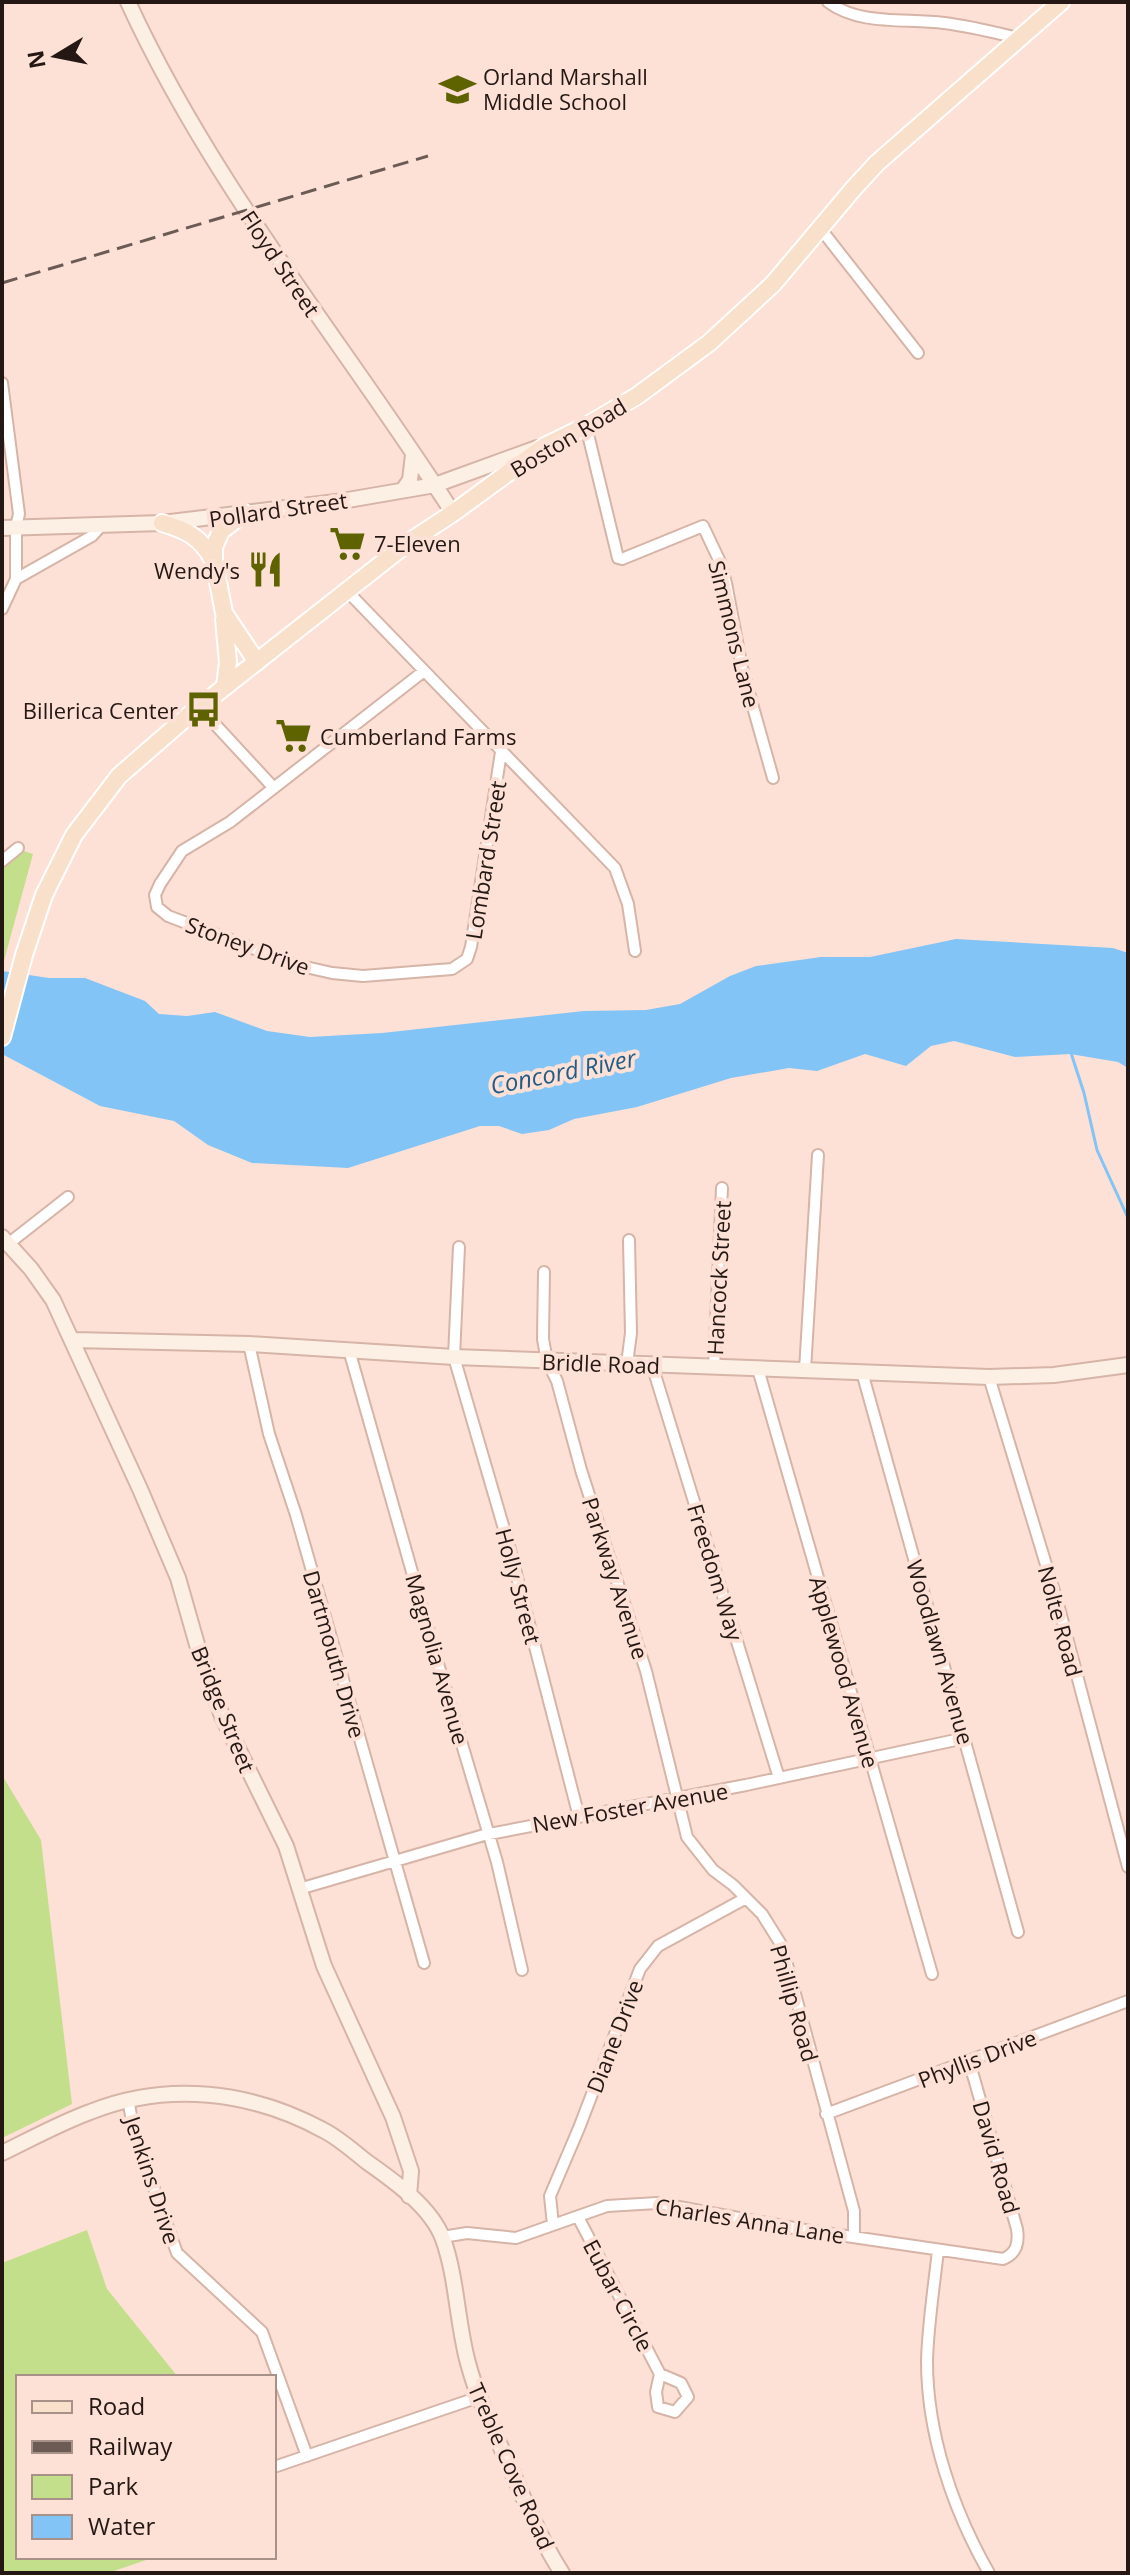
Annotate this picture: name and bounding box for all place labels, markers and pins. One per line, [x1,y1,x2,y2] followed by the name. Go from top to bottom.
[483,61,648,116] place label: Orland Marshall Middle School
[438,70,476,108] school or university icon: Orland Marshall Middle School
[329,524,367,562] supermarket icon: 7-Eleven
[374,528,461,558] place label: 7-Eleven
[247,551,285,589] restaurant icon: Wendy's
[154,555,240,585] place label: Wendy's
[185,691,223,729] bus stop icon: Billerica Center
[23,695,178,725] place label: Billerica Center
[275,717,313,755] supermarket icon: Cumberland Farms
[320,721,516,751] place label: Cumberland Farms

